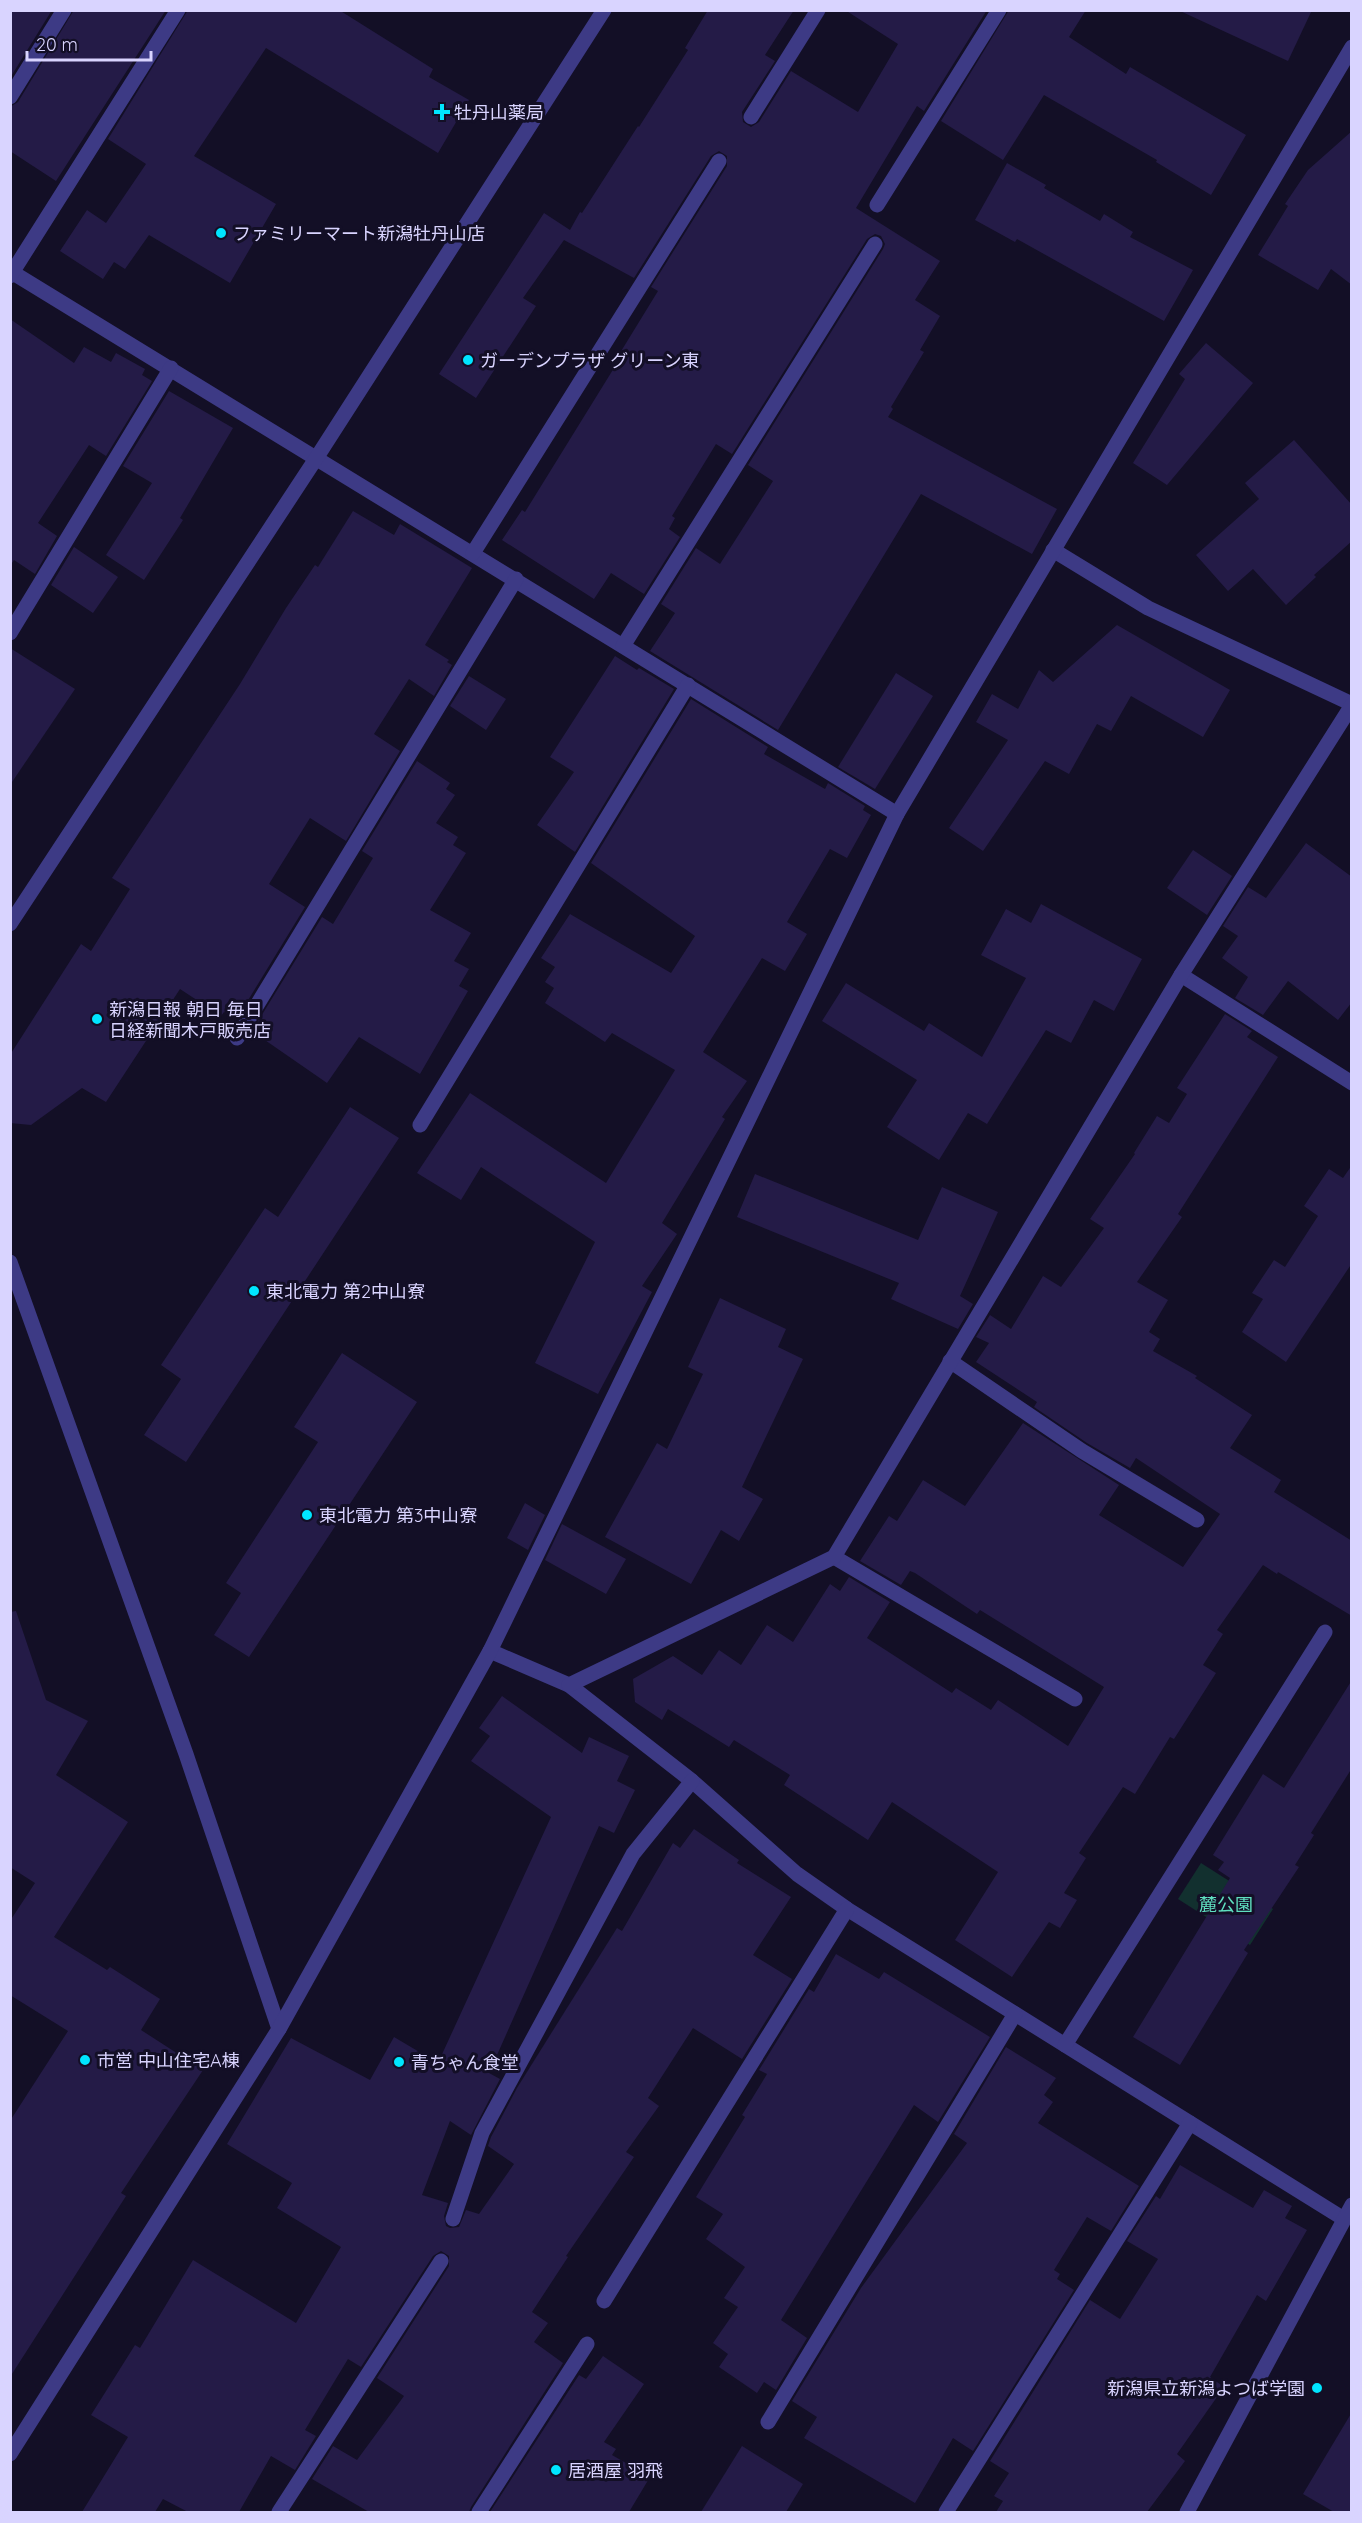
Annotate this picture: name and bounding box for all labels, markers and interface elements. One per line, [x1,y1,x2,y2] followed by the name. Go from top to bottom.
[27,24,152,62] scale bar
[36,33,78,56] text: 20 m
[454,101,544,124] place label: 牡丹山薬局
[435,105,449,119] marker: 牡丹山薬局
[233,222,485,245] place label: ファミリーマート新潟牡丹山店
[214,226,228,240] marker: ファミリーマート新潟牡丹山店
[480,349,699,372] place label: ガーデンプラザ グリーン東
[461,353,475,367] marker: ガーデンプラザ グリーン東
[109,998,271,1042] place label: 新潟日報 朝日 毎日 日経新聞木戸販売店
[90,1012,104,1026] marker: 新潟日報 朝日 毎日 日経新聞木戸販売店
[266,1280,425,1303] place label: 東北電力 第2中山寮
[247,1284,261,1298] marker: 東北電力 第2中山寮
[319,1504,477,1527] place label: 東北電力 第3中山寮
[300,1508,314,1522] marker: 東北電力 第3中山寮
[1199,1893,1253,1916] park label: 麓公園
[97,2049,240,2072] place label: 市営 中山住宅A棟
[411,2051,519,2074] place label: 青ちゃん食堂
[78,2053,92,2067] marker: 市営 中山住宅A棟
[392,2055,406,2069] marker: 青ちゃん食堂
[1107,2377,1305,2400] place label: 新潟県立新潟よつば学園
[1310,2381,1324,2395] marker: 新潟県立新潟よつば学園
[568,2459,663,2482] place label: 居酒屋 羽飛
[549,2463,563,2477] marker: 居酒屋 羽飛

